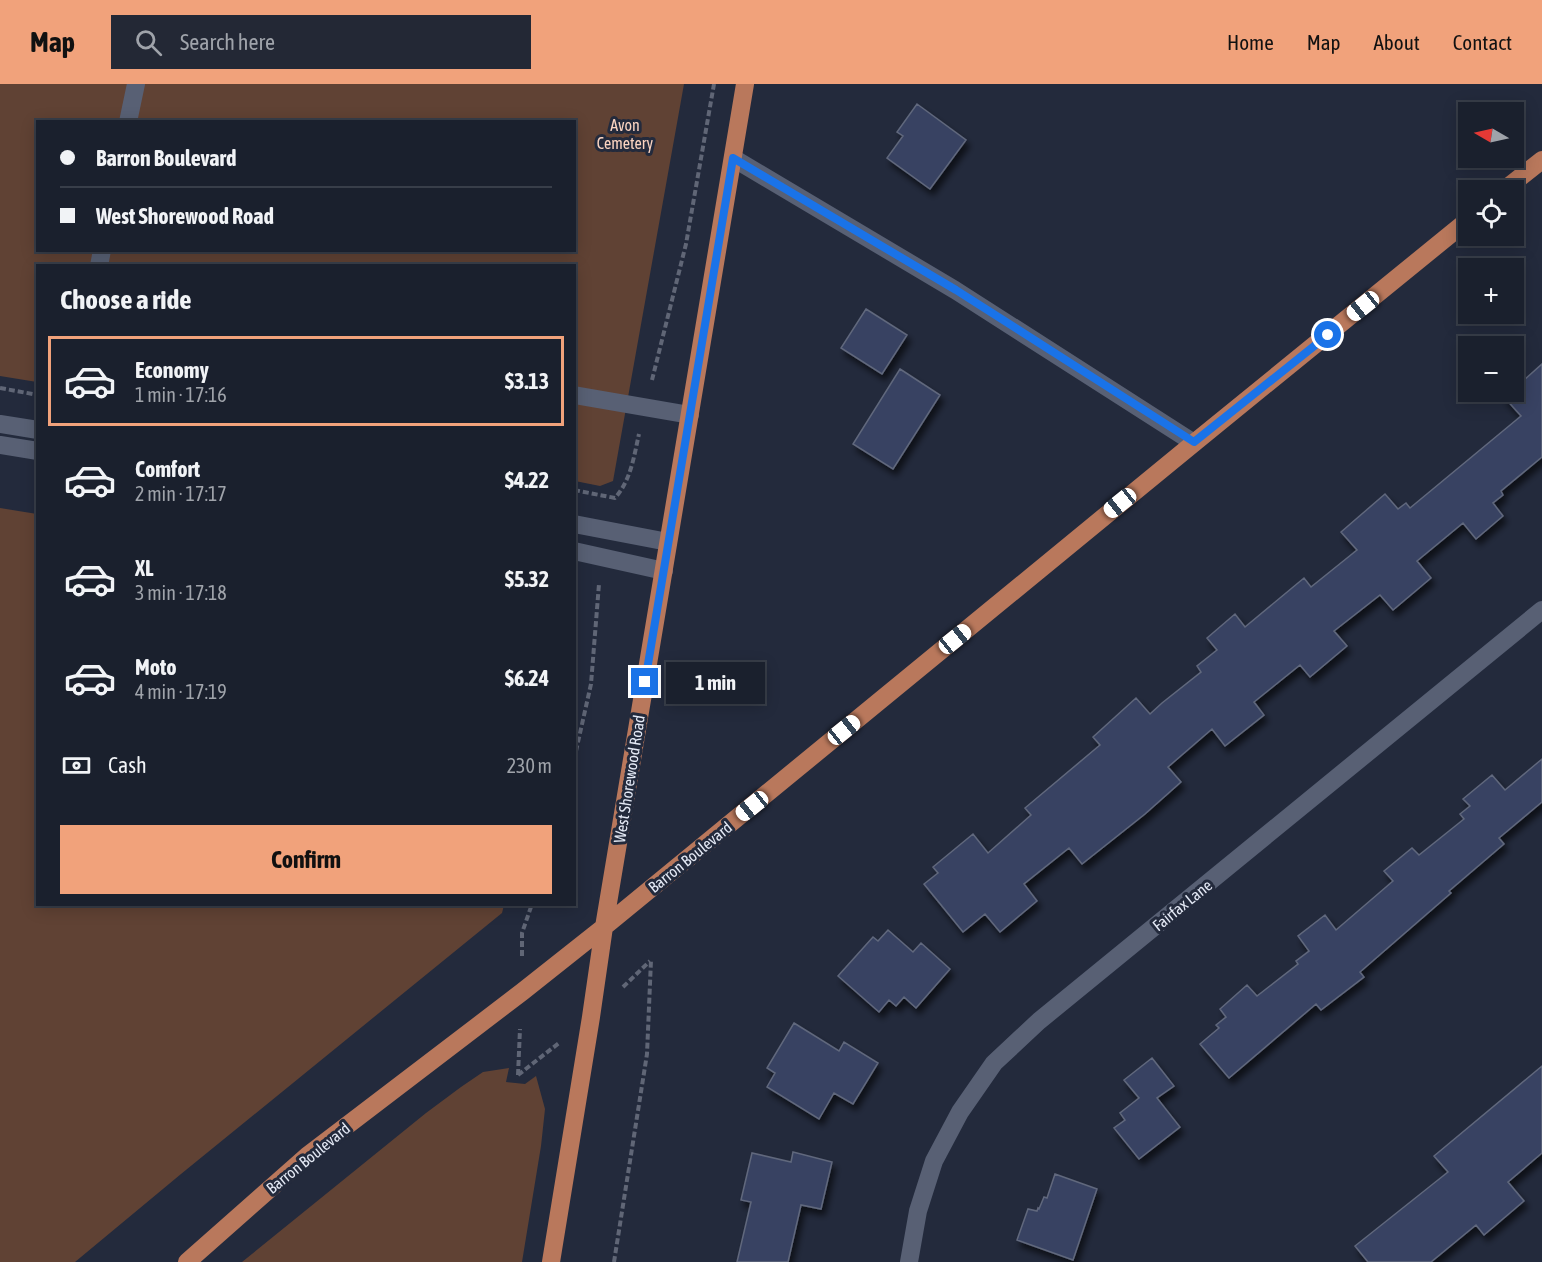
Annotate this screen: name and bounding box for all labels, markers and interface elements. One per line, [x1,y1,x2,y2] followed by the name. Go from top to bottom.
[111,15,531,69] search box
[30,26,75,58] text: Map
[132,26,165,59] icon: search
[180,29,275,55] text: Search here
[1227,30,1274,54] text: Home
[1307,30,1341,54] text: Map
[1374,30,1420,54] text: About
[1453,30,1512,54] text: Contact
[1458,102,1524,168] north arrow
[1458,102,1524,402] map controls
[597,116,654,153] park label: Avon Cemetery
[96,145,236,171] text: Barron Boulevard
[1458,180,1524,246] button: locate
[96,203,274,229] text: West Shorewood Road
[1458,258,1524,324] button: +
[60,284,192,315] text: Choose a ride
[1343,288,1383,324] car
[1314,321,1341,348] route start
[1458,336,1524,402] button: −
[63,354,117,408] icon: car
[135,357,209,383] text: Economy
[505,368,549,394] text: $3.13
[135,383,227,406] text: 1 min · 17:16
[63,453,117,507] icon: car
[135,456,200,482] text: Comfort
[505,467,549,493] text: $4.22
[135,482,227,505] text: 2 min · 17:17
[1100,485,1140,521] car
[63,552,117,606] icon: car
[135,555,153,581] text: XL
[505,566,549,592] text: $5.32
[135,581,227,604] text: 3 min · 17:18
[935,621,975,657] car
[63,651,117,705] icon: car
[135,654,177,680] text: Moto
[666,661,765,703] callout: 1 min
[505,665,549,691] text: $6.24
[631,668,658,695] route end
[695,671,736,694] text: 1 min
[135,680,227,703] text: 4 min · 17:19
[824,712,864,748] car
[610,714,648,844] street label: West Shorewood Road
[60,749,93,782] icon: cash
[108,752,147,778] text: Cash
[507,754,552,777] text: 230 m
[732,788,772,824] car
[645,818,735,896] street label: Barron Boulevard
[60,825,552,894] button: Confirm
[1149,876,1215,934] street label: Fairfax Lane
[263,1119,353,1197] street label: Barron Boulevard

